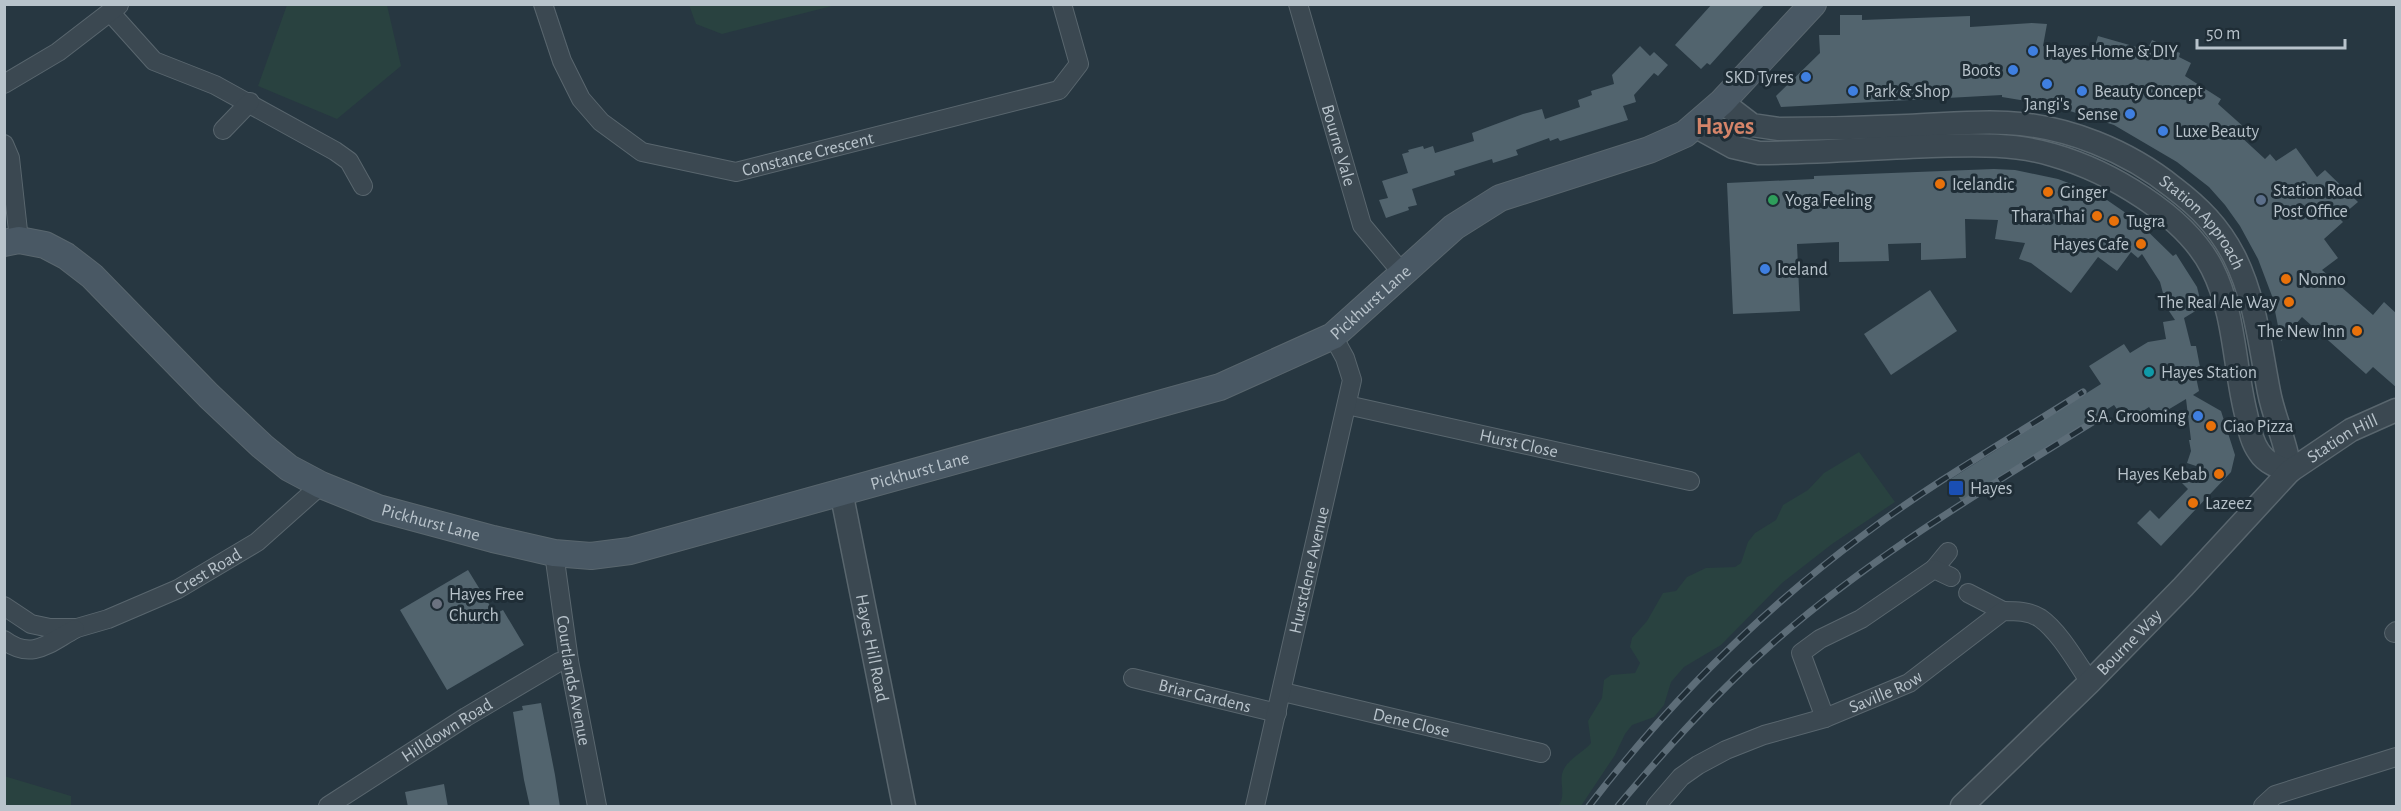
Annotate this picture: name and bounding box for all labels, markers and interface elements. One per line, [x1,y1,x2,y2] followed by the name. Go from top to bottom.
[2197,12,2346,50] scale bar
[2206,25,2240,43] text: 50 m
[2045,43,2179,61] place label: Hayes Home & DIY
[2026,44,2040,58] marker: Hayes Home & DIY
[1961,62,2001,80] place label: Boots
[2006,63,2020,77] marker: Boots
[1725,69,1794,87] place label: SKD Tyres
[1799,70,1813,84] marker: SKD Tyres
[2040,77,2054,91] marker: Jangi's
[1865,83,1950,101] place label: Park & Shop
[2094,83,2203,101] place label: Beauty Concept
[1846,84,1860,98] marker: Park & Shop
[2075,84,2089,98] marker: Beauty Concept
[2024,96,2070,114] place label: Jangi's
[1318,103,1358,188] street label: Bourne Vale
[2077,106,2118,124] place label: Sense
[2123,107,2137,121] marker: Sense
[1696,115,1754,139] district label: Hayes
[2175,123,2259,141] place label: Luxe Beauty
[2156,124,2170,138] marker: Luxe Beauty
[740,129,876,180] street label: Constance Crescent
[2156,172,2247,273] street label: Station Approach
[1952,176,2014,194] place label: Icelandic
[1933,177,1947,191] marker: Icelandic
[2273,182,2362,221] place label: Station Road Post Office
[2060,184,2108,202] place label: Ginger
[2041,185,2055,199] marker: Ginger
[1785,192,1873,210] place label: Yoga Feeling
[1766,193,1780,207] marker: Yoga Feeling
[2254,193,2268,207] marker: Station Road Post Office
[2011,208,2085,226] place label: Thara Thai
[2090,209,2104,223] marker: Thara Thai
[2126,213,2165,231] place label: Tugra
[2107,214,2121,228] marker: Tugra
[2053,236,2129,254] place label: Hayes Cafe
[2134,237,2148,251] marker: Hayes Cafe
[1777,261,1828,279] place label: Iceland
[1327,262,1415,344] street label: Pickhurst Lane
[1758,262,1772,276] marker: Iceland
[2298,271,2346,289] place label: Nonno
[2279,272,2293,286] marker: Nonno
[2157,294,2277,312] place label: The Real Ale Way
[2282,295,2296,309] marker: The Real Ale Way
[2257,323,2345,341] place label: The New Inn
[2350,324,2364,338] marker: The New Inn
[2161,364,2257,382] place label: Hayes Station
[2142,365,2156,379] marker: Hayes Station
[2086,408,2186,426] place label: S.A. Grooming
[2191,409,2205,423] marker: S.A. Grooming
[2304,411,2381,467] street label: Station Hill
[2223,418,2294,436] place label: Ciao Pizza
[2204,419,2218,433] marker: Ciao Pizza
[1478,427,1560,461] street label: Hurst Close
[868,449,971,494] street label: Pickhurst Lane
[2117,466,2207,484] place label: Hayes Kebab
[2212,467,2226,481] marker: Hayes Kebab
[1947,479,1965,497] marker: Hayes
[1970,480,2012,498] place label: Hayes
[2205,495,2252,513] place label: Lazeez
[2186,496,2200,510] marker: Lazeez
[379,501,482,545] street label: Pickhurst Lane
[1287,505,1333,636] street label: Hurstdene Avenue
[172,545,245,599] street label: Crest Road
[449,586,524,625] place label: Hayes Free Church
[852,592,891,704] street label: Hayes Hill Road
[430,597,444,611] marker: Hayes Free Church
[2094,606,2166,679] street label: Bourne Way
[553,614,593,747] street label: Courtlands Avenue
[1847,668,1926,717] street label: Saville Row
[1156,677,1253,716] street label: Briar Gardens
[399,696,496,766] street label: Hilldown Road
[1371,706,1451,741] street label: Dene Close

